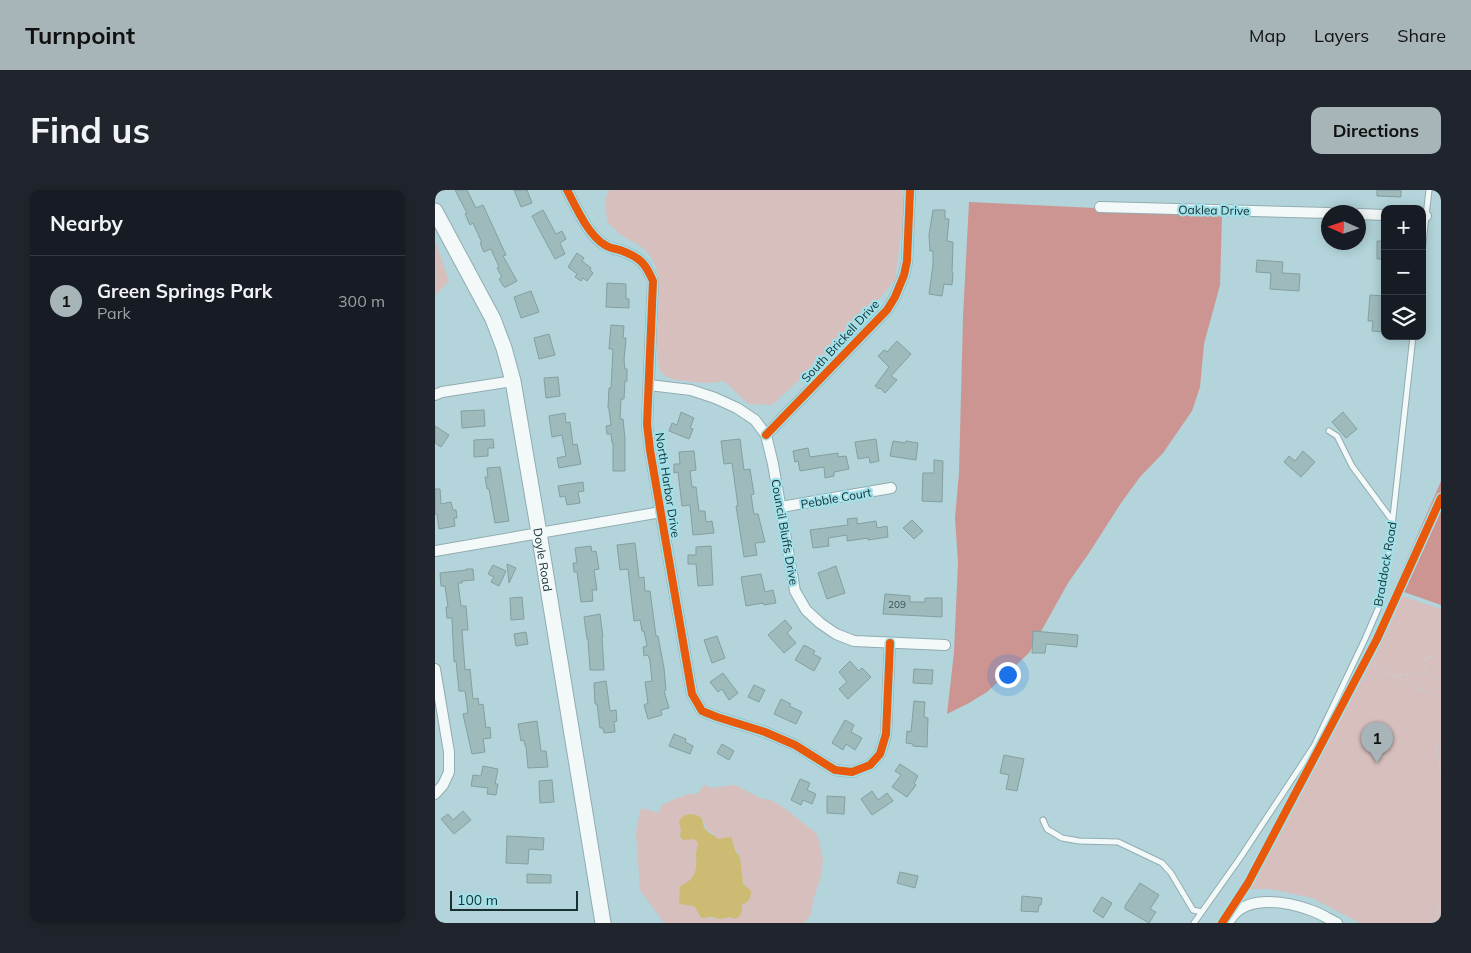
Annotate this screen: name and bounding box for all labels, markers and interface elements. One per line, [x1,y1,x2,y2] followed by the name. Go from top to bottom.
[25,20,135,50] text: Turnpoint
[1249,24,1286,47] text: Map
[1314,24,1369,47] text: Layers
[1397,24,1446,47] text: Share
[1311,107,1441,154] button: Directions
[30,108,150,152] text: Find us
[1178,202,1250,218] street label: Oaklea Drive
[1321,205,1366,250] north arrow
[1381,205,1426,340] map controls
[1381,205,1426,250] button: +
[50,210,123,236] text: Nearby
[1381,250,1426,295] button: −
[97,279,272,303] text: Green Springs Park
[61,291,71,311] text: 1
[338,291,385,311] text: 300 m
[1381,295,1426,340] button: layers
[798,297,882,385] street label: South Brickell Drive
[97,303,131,323] text: Park
[652,431,684,539] street label: North Harbor Drive
[768,478,802,586] street label: Council Bluffs Drive
[800,484,872,512] street label: Pebble Court
[1370,521,1400,607] street label: Braddock Road
[531,527,556,592] street label: Doyle Road
[888,598,906,611] house number: 209
[995,662,1021,688] your location
[1361,722,1393,763] pin: 1
[450,888,577,911] scale bar
[457,891,498,909] text: 100 m

